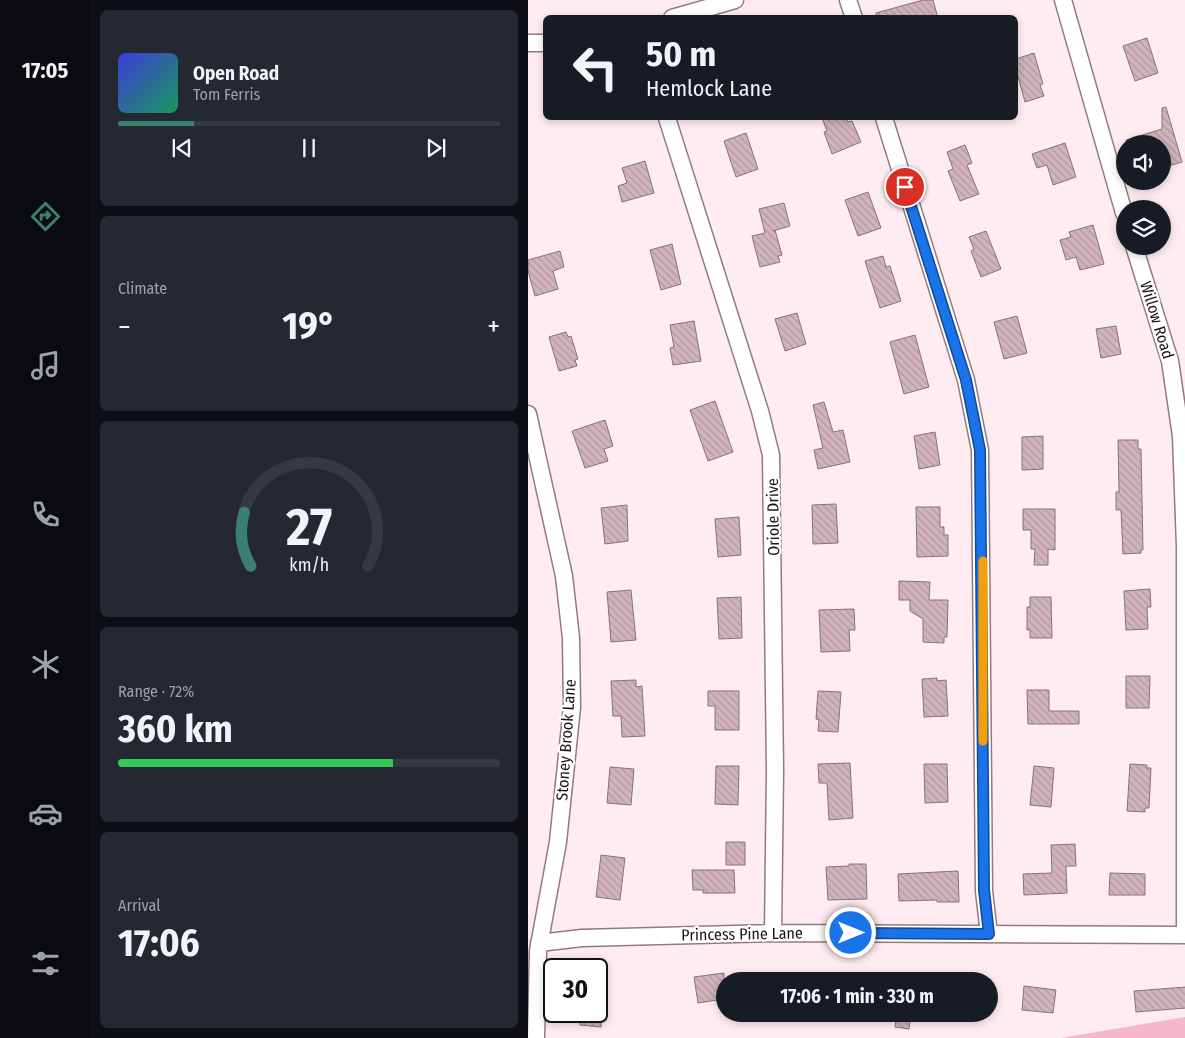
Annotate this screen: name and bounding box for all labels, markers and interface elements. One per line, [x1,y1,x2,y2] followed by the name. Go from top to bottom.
[646,33,716,75] text: 50 m
[563,35,628,100] icon: left
[22,57,68,84] text: 17:05
[193,62,279,85] text: Open Road
[646,75,772,102] text: Hemlock Lane
[193,85,260,104] text: Tom Ferris
[168,134,196,162] icon: previous
[295,134,323,162] icon: pause
[422,134,450,162] icon: next
[1116,135,1171,255] map controls
[1116,135,1171,190] button: sound
[884,166,926,208] pin
[891,173,919,201] icon: arrive
[28,199,63,234] icon: directions
[1116,200,1171,255] button: layers
[118,279,167,298] text: Climate
[1136,279,1178,361] street label: Willow Road
[282,303,336,349] text: 19°
[118,310,131,343] text: −
[487,310,500,343] text: +
[28,348,63,383] icon: music
[763,478,783,556] street label: Oriole Drive
[285,496,332,559] text: 27
[28,497,63,532] icon: phone
[289,554,329,576] text: km/h
[28,647,63,682] icon: climate
[552,679,580,801] street label: Stoney Brook Lane
[118,682,194,701] text: Range · 72%
[118,706,233,752] text: 360 km
[28,796,63,831] icon: car
[118,896,160,915] text: Arrival
[824,906,876,958] position arrow
[118,920,200,966] text: 17:06
[681,923,803,945] street label: Princess Pine Lane
[28,946,63,981] icon: filters
[543,958,608,1023] speed limit sign: 30
[780,985,934,1008] text: 17:06 · 1 min · 330 m

